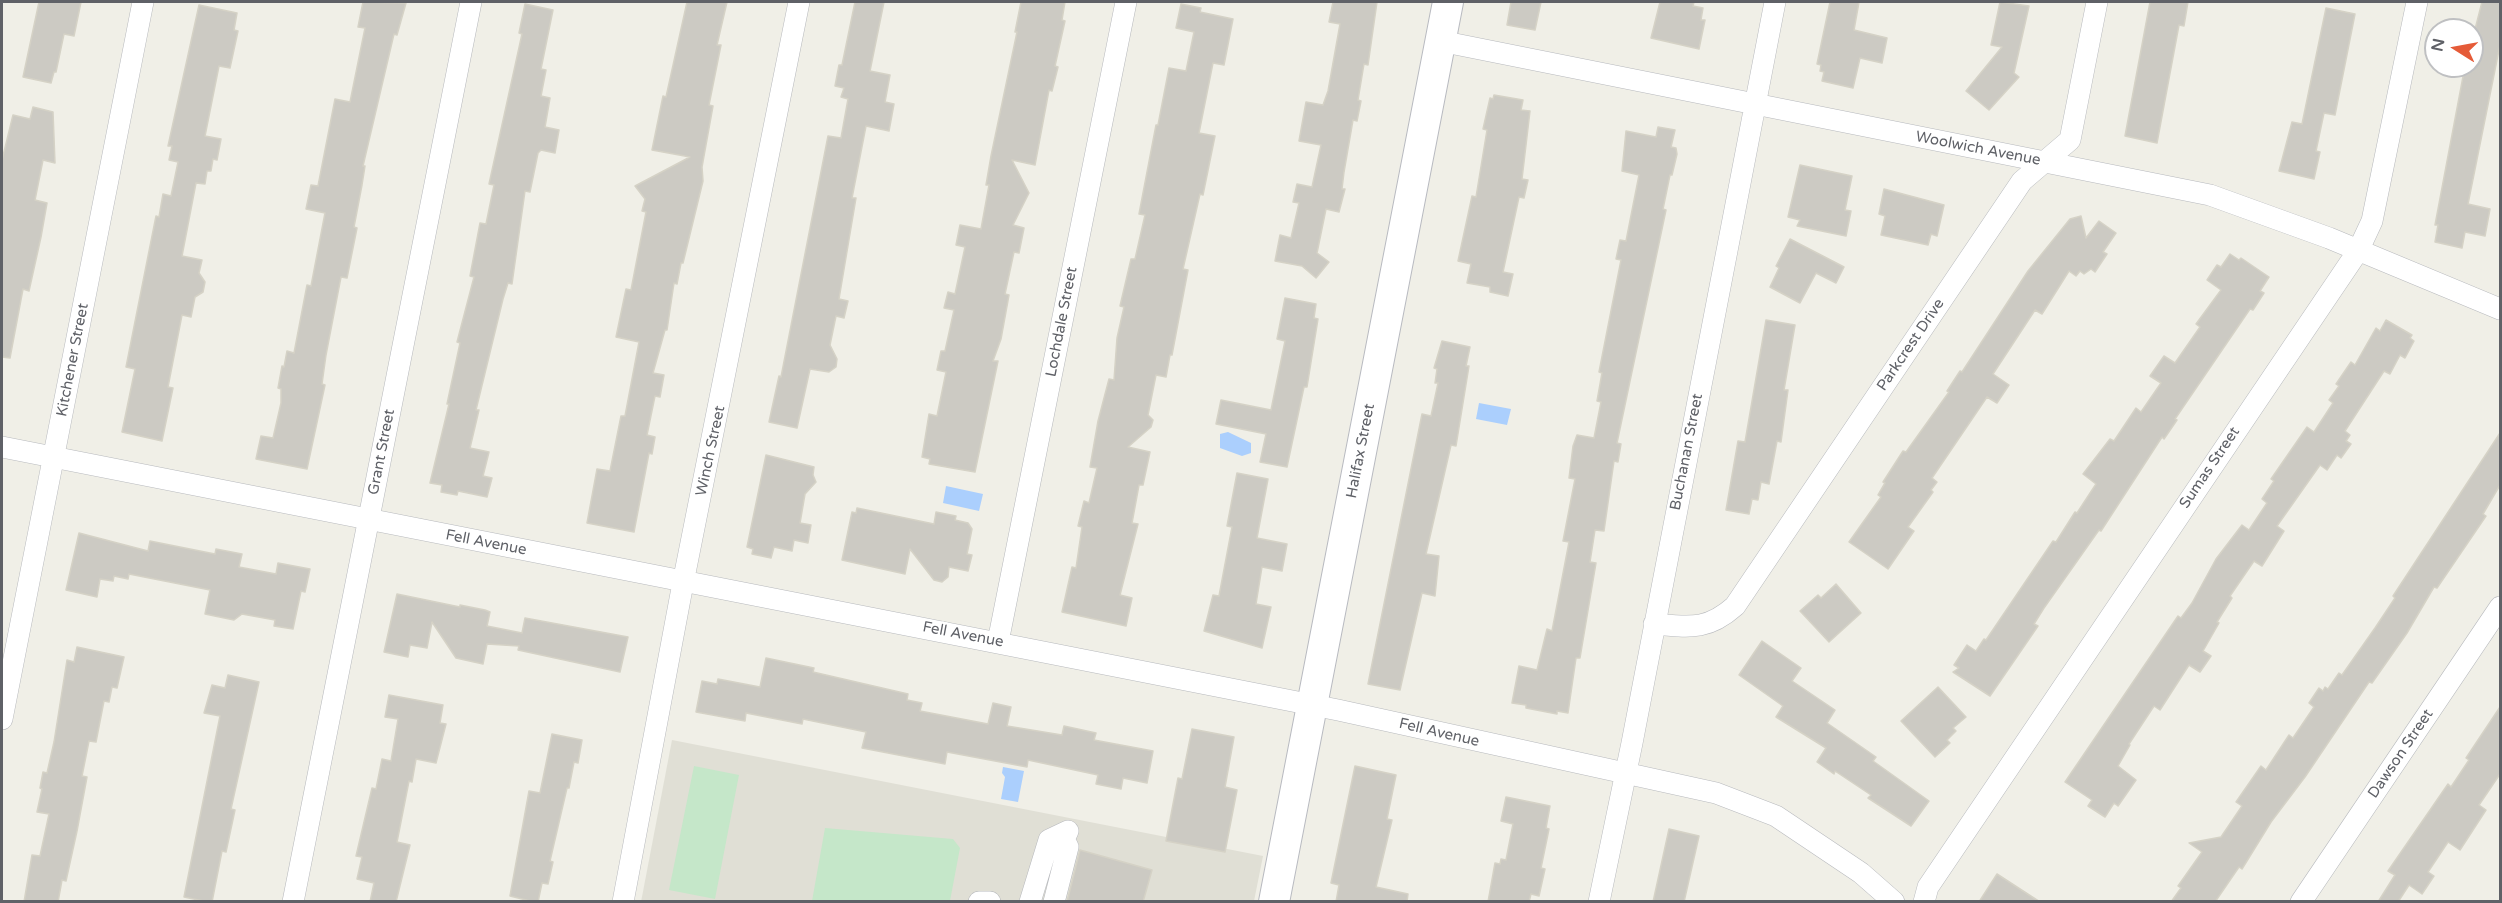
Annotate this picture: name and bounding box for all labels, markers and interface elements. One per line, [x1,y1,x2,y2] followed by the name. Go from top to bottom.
[2424,18,2484,78] north arrow
[2427,37,2449,53] text: N
[1914,128,2042,170] street label: Woolwich Avenue
[1043,265,1081,379] street label: Lochdale Street
[1873,295,1949,395] street label: Parkcrest Drive
[53,302,93,418] street label: Kitchener Street
[1667,392,1707,512] street label: Buchanan Street
[1343,402,1379,500] street label: Halifax Street
[693,404,729,498] street label: Winch Street
[365,408,399,496] street label: Grant Street
[2176,424,2244,512] street label: Sumas Street
[444,526,528,560] street label: Fell Avenue
[921,618,1005,652] street label: Fell Avenue
[2365,706,2437,802] street label: Dawson Street
[1397,715,1481,751] street label: Fell Avenue

